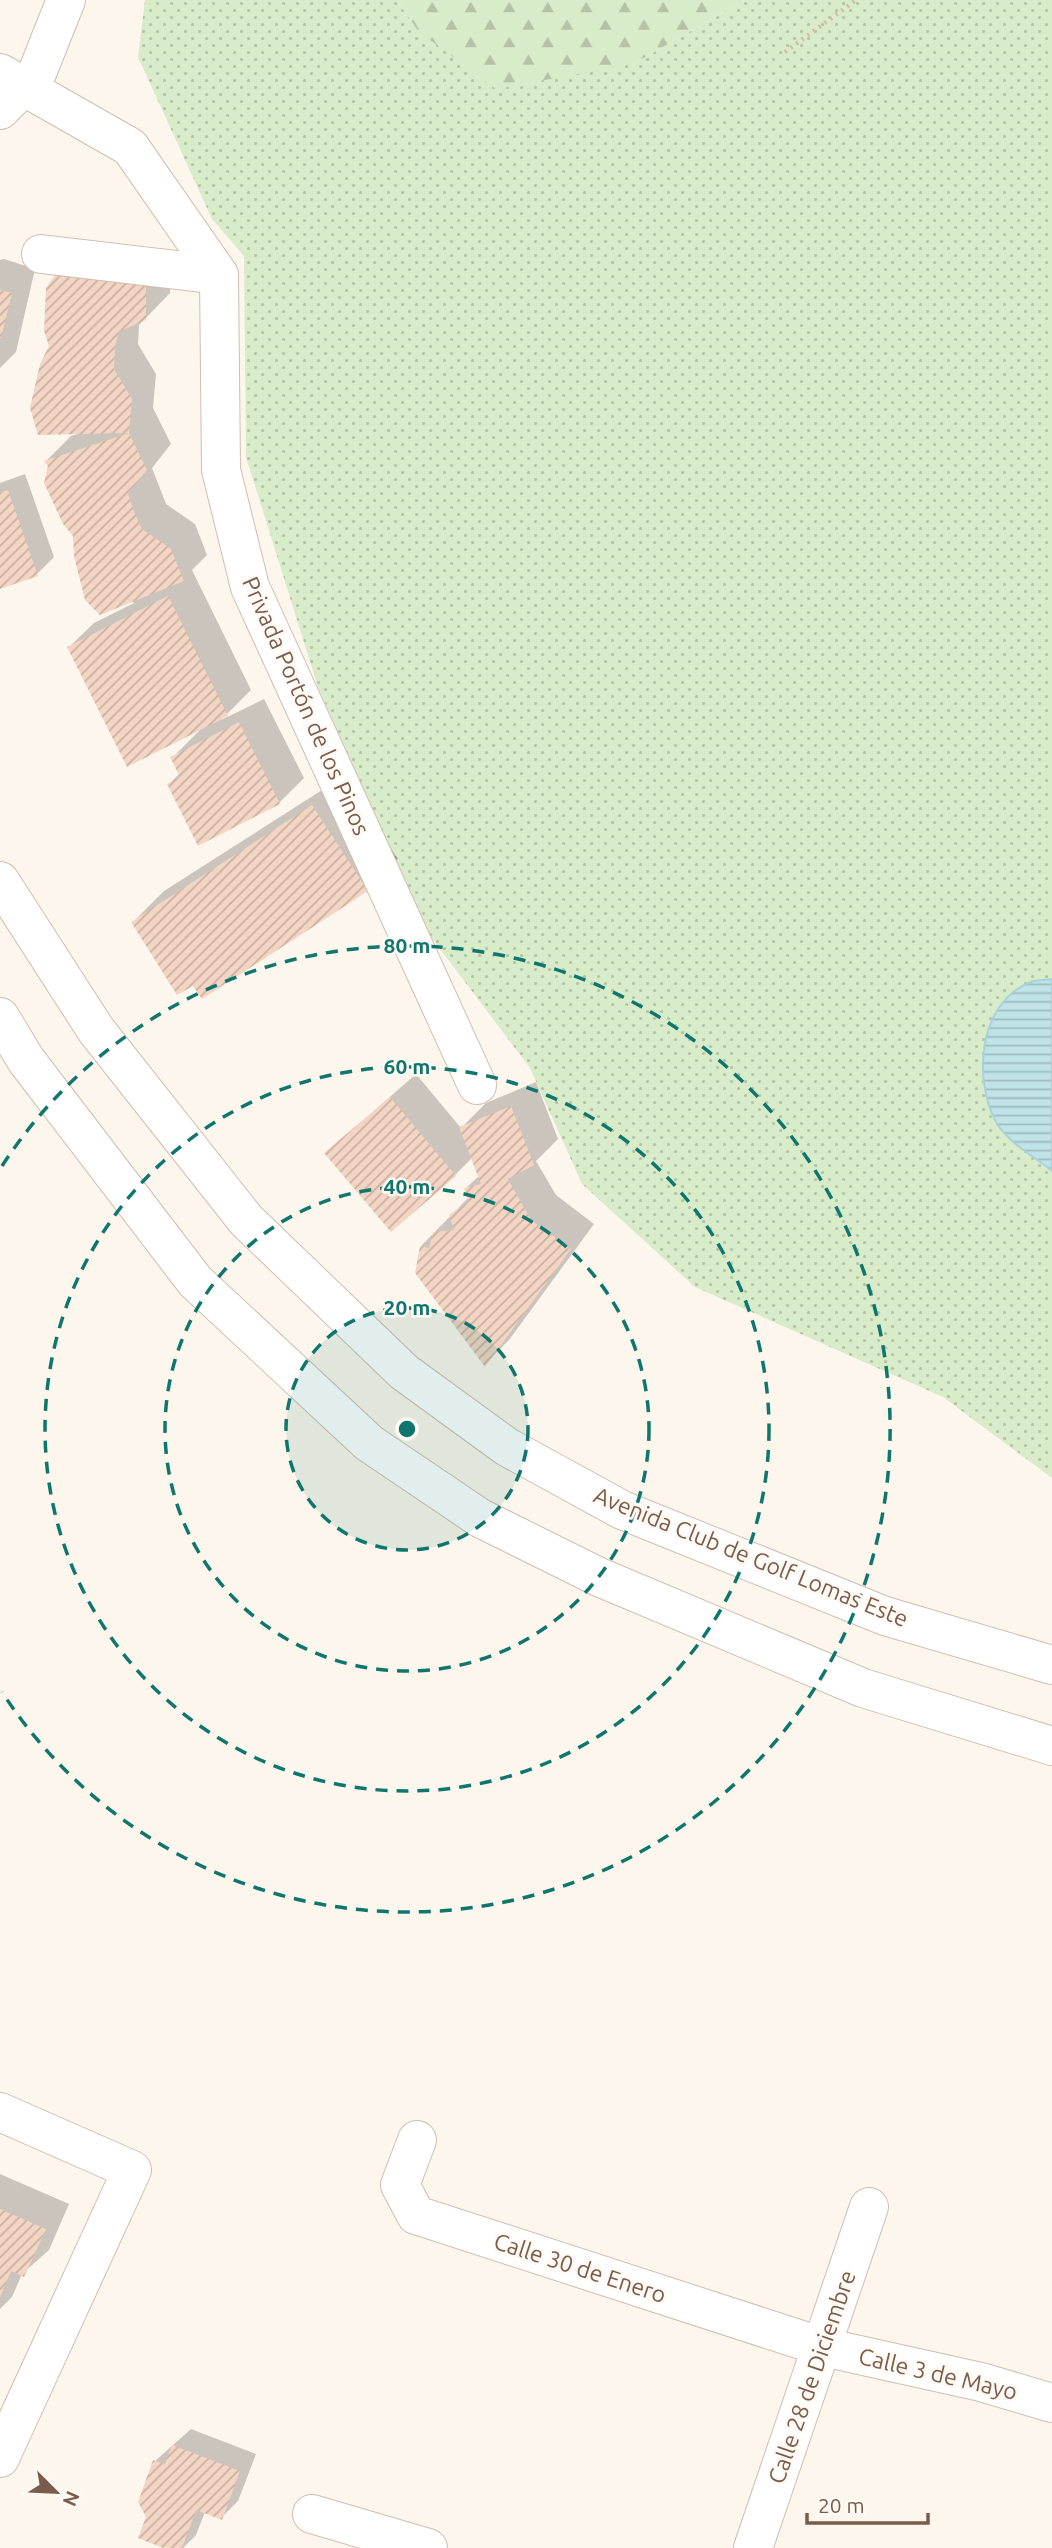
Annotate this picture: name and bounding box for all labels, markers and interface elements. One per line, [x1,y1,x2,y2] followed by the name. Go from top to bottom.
[238,573,375,839] street label: Privada Portón de los Pinos
[384,933,430,957] text: 80 m
[384,1054,430,1078] text: 60 m
[384,1174,430,1198] text: 40 m
[384,1295,430,1319] text: 20 m
[395,1417,419,1441] centre of rings
[590,1482,912,1631] street label: Avenida Club de Golf Lomas Este
[491,2228,669,2307] street label: Calle 30 de Enero
[763,2267,860,2487] street label: Calle 28 de Diciembre
[856,2343,1020,2404] street label: Calle 3 de Mayo
[21,2457,91,2527] north arrow
[807,2482,928,2526] scale bar
[59,2488,84,2510] text: N
[818,2493,865,2517] text: 20 m

